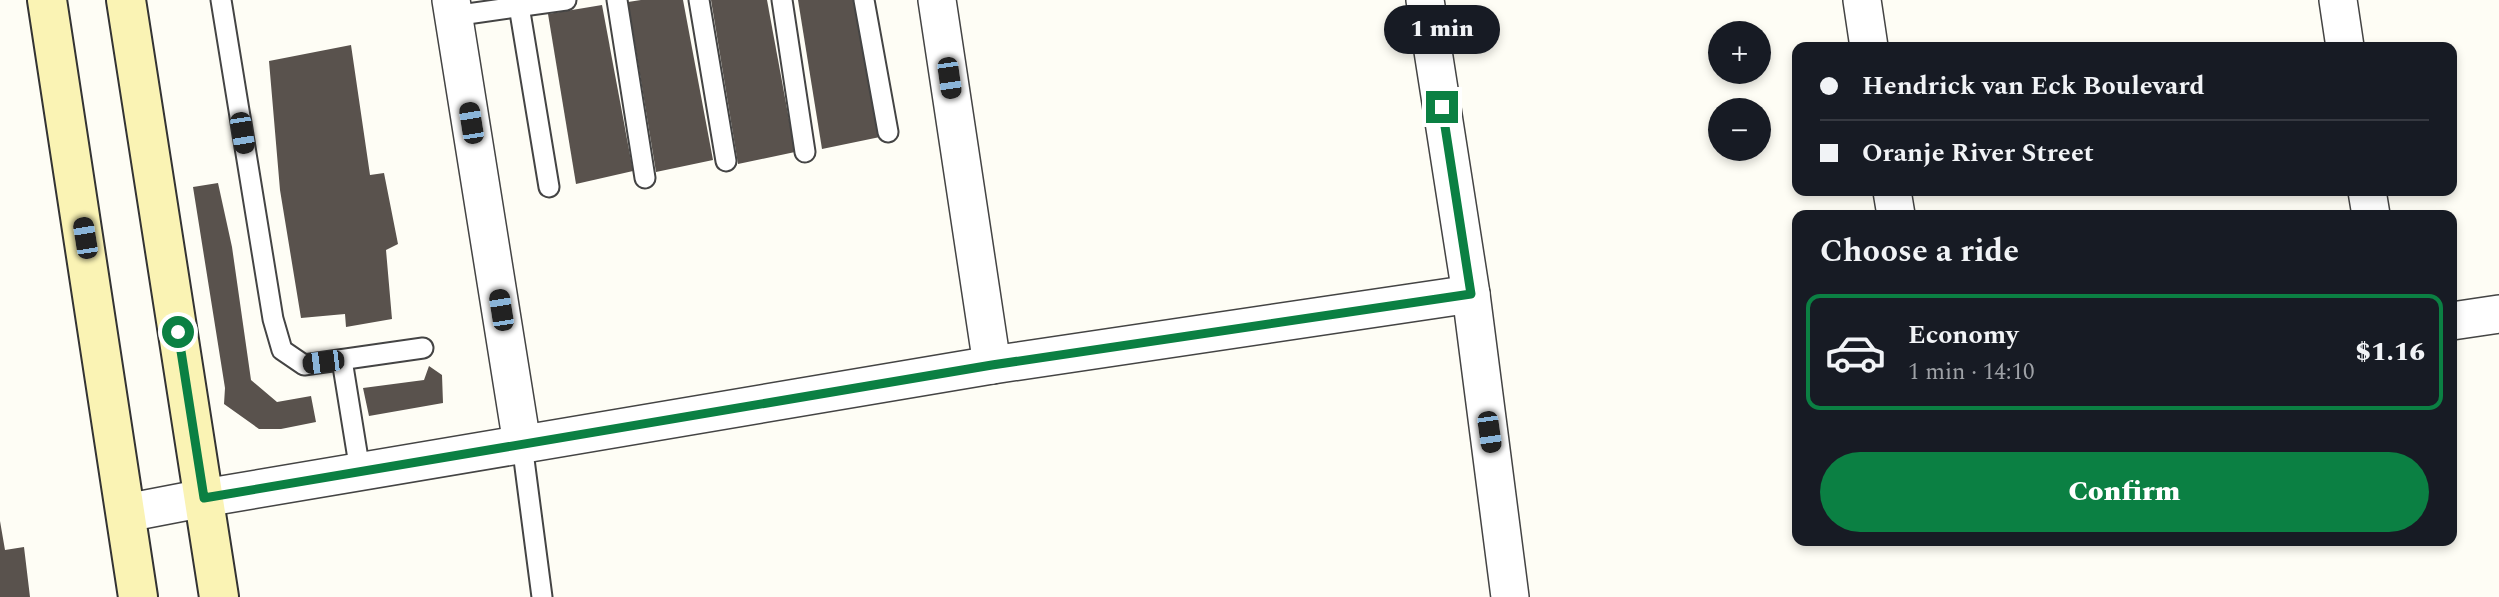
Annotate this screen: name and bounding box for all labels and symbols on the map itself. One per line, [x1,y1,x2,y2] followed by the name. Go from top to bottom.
[1384,6,1500,55] callout: 1 min
[936,56,963,100] car
[1426,91,1458,123] route end
[458,101,485,145] car
[229,111,256,155] car
[72,216,99,260] car
[488,288,515,332] car
[162,316,194,348] route start
[301,349,346,375] car
[1476,410,1503,454] car

